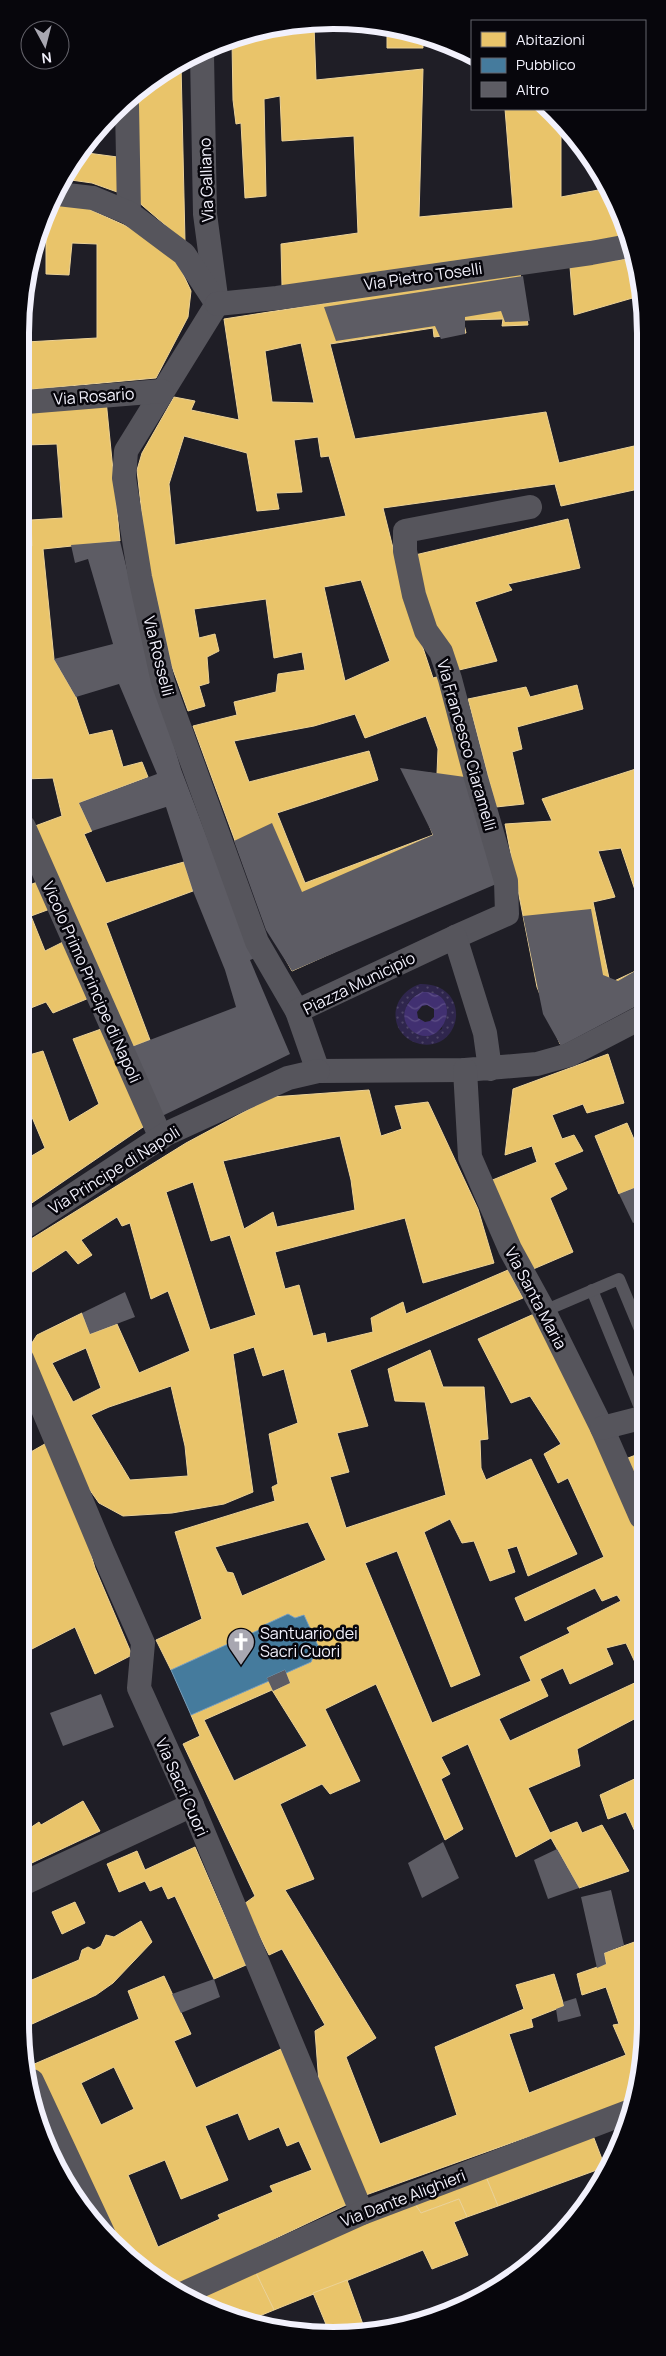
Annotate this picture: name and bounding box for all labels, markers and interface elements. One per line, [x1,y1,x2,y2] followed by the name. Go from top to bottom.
[20,20,70,70] north arrow
[471,20,646,110] legend
[516,29,585,50] text: Abitazioni
[40,48,53,68] text: N
[516,54,576,75] text: Pubblico
[516,79,549,100] text: Altro
[194,137,218,223] street label: Via Galliano
[362,257,484,295] street label: Via Pietro Toselli
[53,382,135,410] street label: Via Rosario
[138,614,180,698] street label: Via Rosselli
[432,657,502,833] street label: Via Francesco Ciaramelli
[38,878,146,1086] street label: Vicolo Primo Principe di Napoli
[299,946,419,1020] street label: Piazza Municipio
[44,1121,184,1219] street label: Via Principe di Napoli
[500,1243,572,1353] street label: Via Santa Maria
[260,1622,358,1662] place label: Santuario dei Sacri Cuori
[226,1627,256,1666] church icon: Santuario dei Sacri Cuori
[151,1734,213,1840] street label: Via Sacri Cuori
[337,2164,469,2232] street label: Via Dante Alighieri

